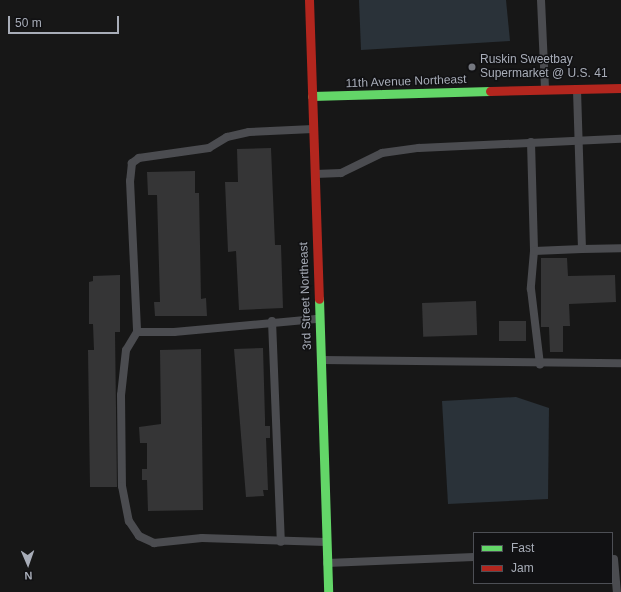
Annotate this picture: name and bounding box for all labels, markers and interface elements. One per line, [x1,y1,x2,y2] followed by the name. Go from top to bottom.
[10,8,121,34] scale bar
[15,16,42,30] text: 50 m
[480,53,608,81] place label: Ruskin Sweetbay Supermarket @ U.S. 41
[467,62,477,72] marker: Ruskin Sweetbay Supermarket @ U.S. 41
[345,73,467,91] street label: 11th Avenue Northeast
[297,242,315,350] street label: 3rd Street Northeast
[473,532,613,584] legend
[511,541,534,555] text: Fast
[8,544,48,584] north arrow
[511,561,534,575] text: Jam
[24,570,33,582] text: N

